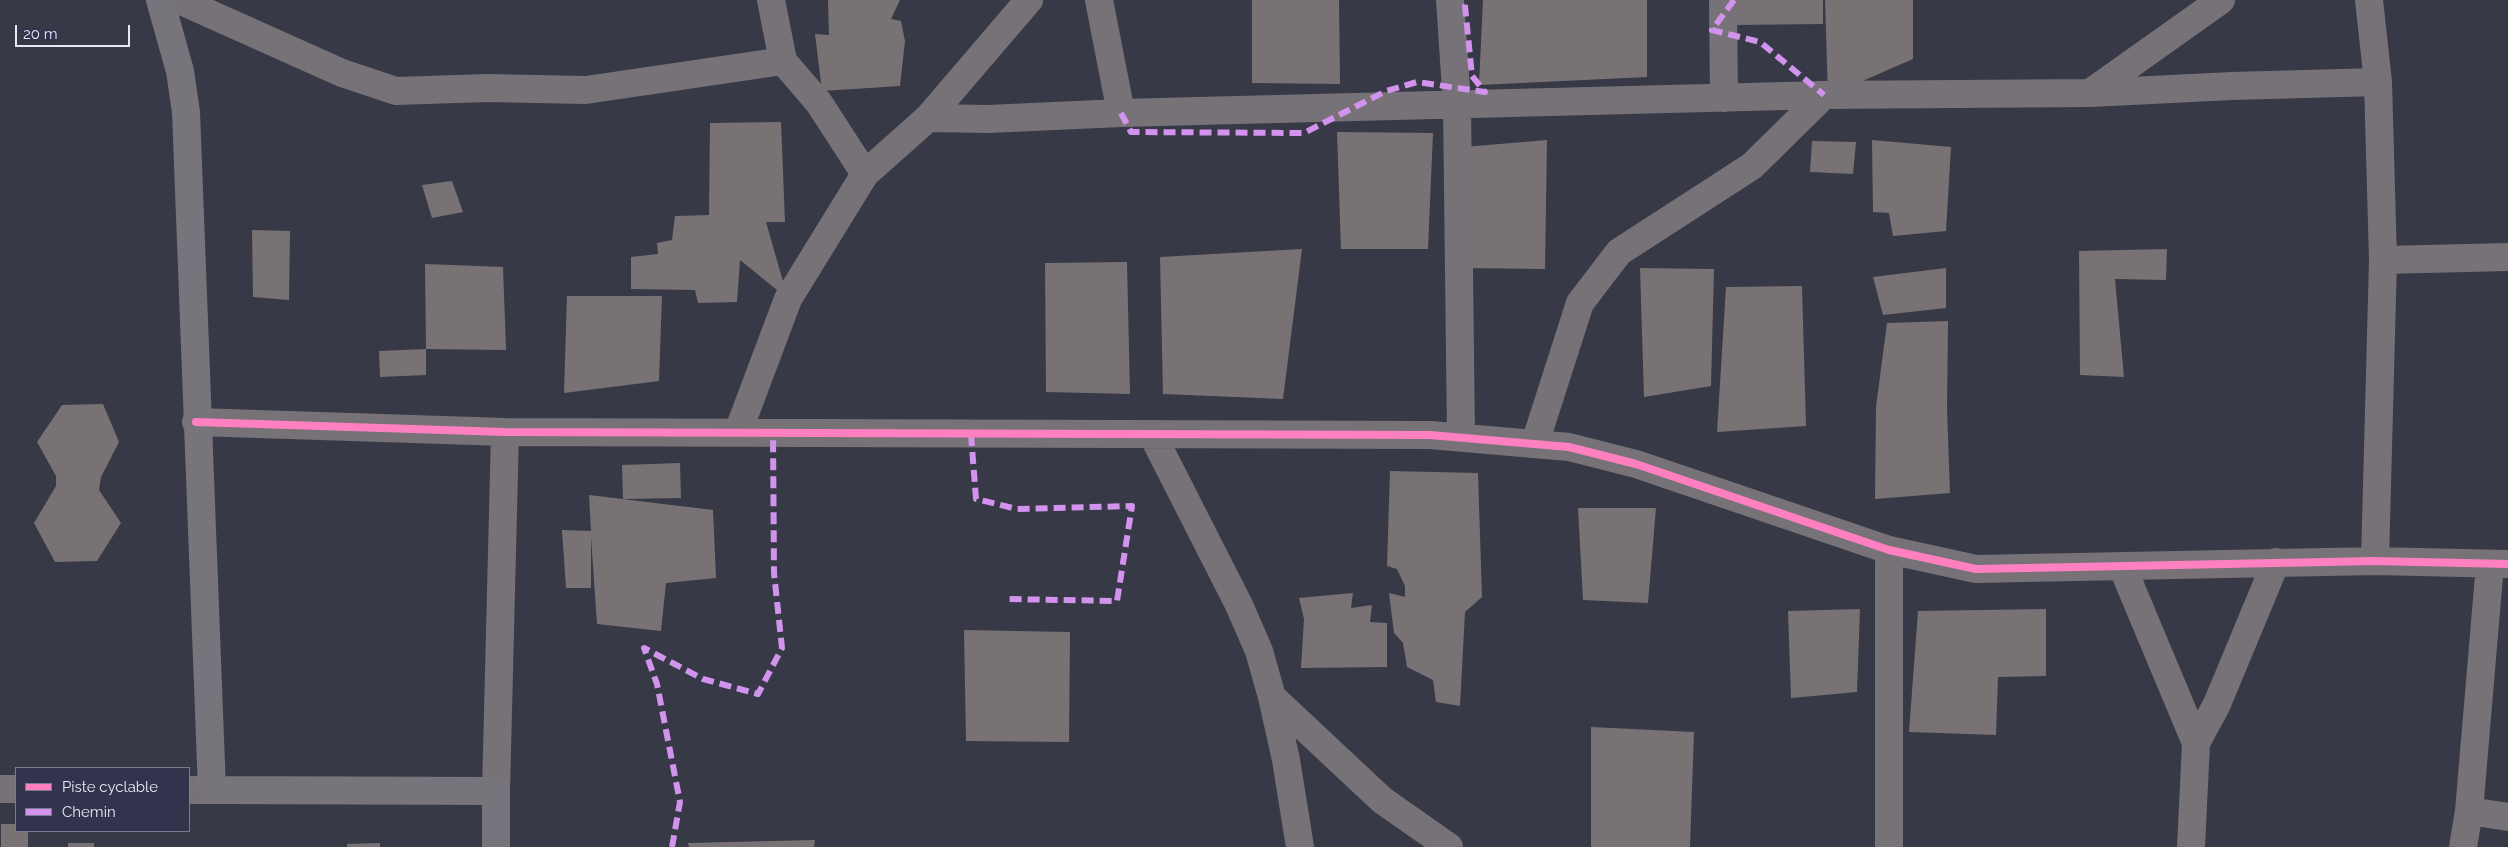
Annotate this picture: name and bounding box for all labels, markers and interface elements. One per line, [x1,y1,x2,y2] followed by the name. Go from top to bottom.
[18,15,132,47] scale bar
[23,25,58,43] text: 20 m
[15,767,190,832] legend
[62,778,158,796] text: Piste cyclable
[62,803,116,821] text: Chemin

